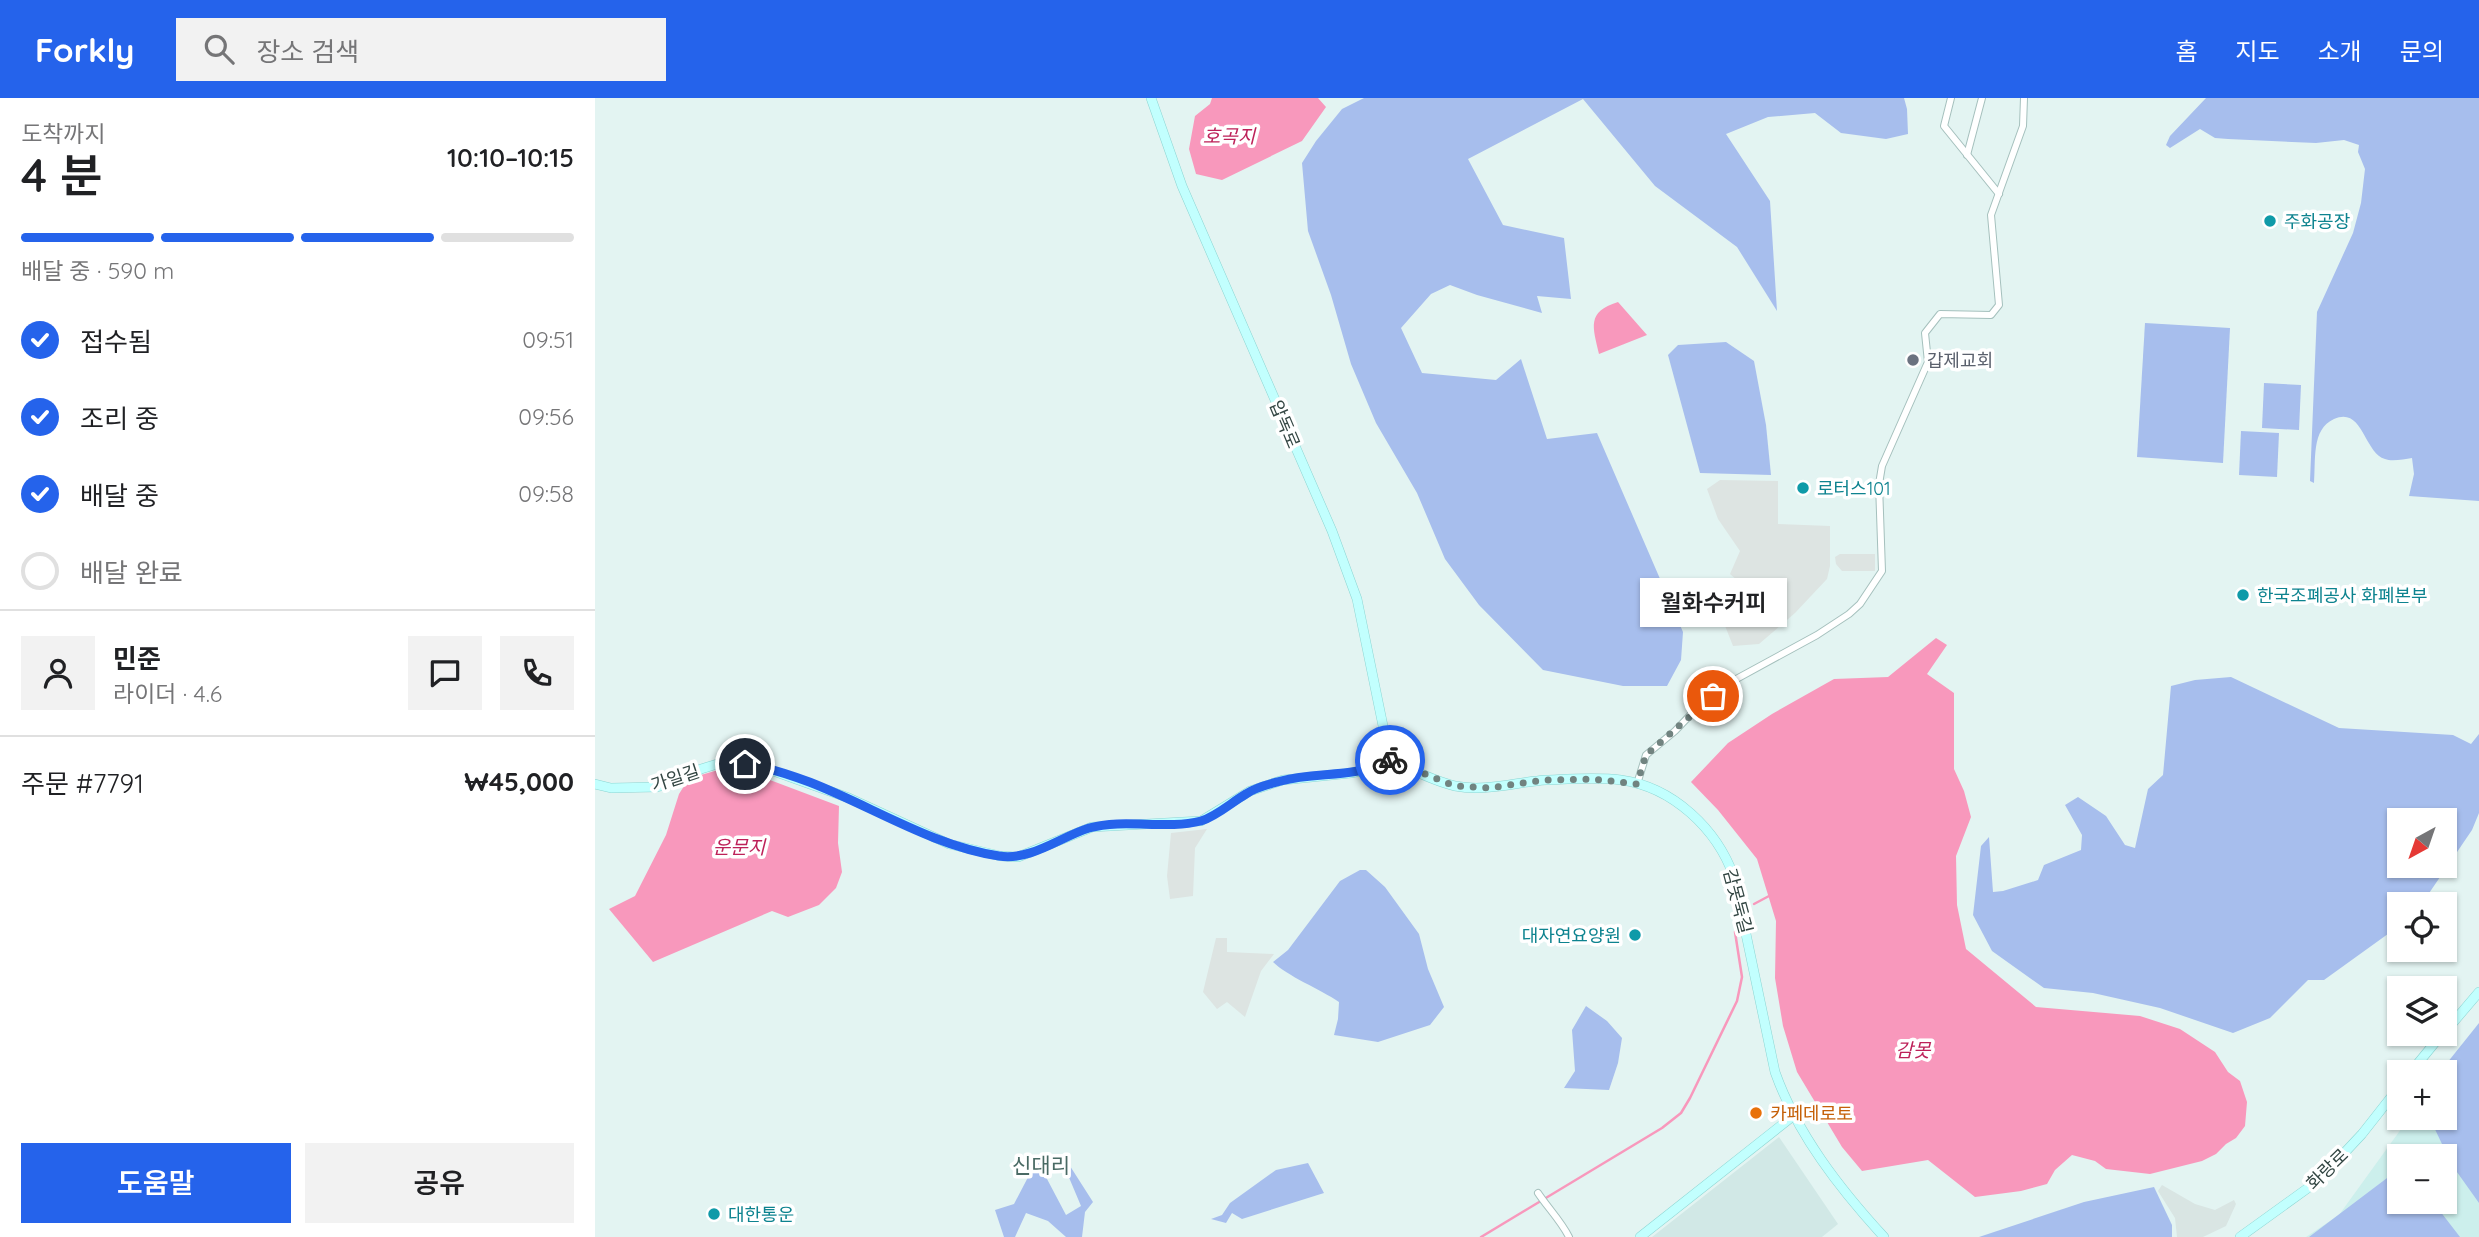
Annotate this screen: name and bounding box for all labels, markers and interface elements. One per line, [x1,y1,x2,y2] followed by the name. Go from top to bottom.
[176,18,666,81] search box
[35,29,134,70] text: Forkly
[200,30,238,68] icon: search
[256,35,359,68] text: 장소 검색
[2175,36,2197,66] text: 홈
[2235,36,2280,66] text: 지도
[2318,36,2362,66] text: 소개
[2400,36,2444,66] text: 문의
[21,119,106,148] text: 도착까지
[1203,124,1257,148] water label: 호곡지
[447,141,574,174] text: 10:10–10:15
[21,146,102,204] text: 4 분
[2284,210,2350,233] place label: 주화공장
[2262,213,2278,229] marker: 주화공장
[21,256,174,285] text: 배달 중 · 590 m
[21,321,59,359] icon: check
[80,325,152,358] text: 접수됨
[522,325,574,354] text: 09:51
[1927,349,1993,372] place label: 갑제교회
[1905,352,1921,368] marker: 갑제교회
[1265,397,1305,451] street label: 압독로
[21,398,59,436] icon: check
[80,402,159,435] text: 조리 중
[518,402,574,431] text: 09:56
[21,475,59,513] icon: check
[1817,477,1891,500] place label: 로터스101
[80,479,159,512] text: 배달 중
[518,479,574,508] text: 09:58
[1795,480,1811,496] marker: 로터스101
[80,556,183,589] text: 배달 완료
[1639,577,1787,626] callout: 월화수커피
[2257,584,2428,607] place label: 한국조폐공사 화폐본부
[2235,587,2251,603] marker: 한국조폐공사 화폐본부
[1661,588,1766,617] text: 월화수커피
[21,636,95,710] button: person
[408,636,482,710] button: chat
[500,636,574,710] button: phone
[113,642,161,675] text: 민준
[1683,666,1743,726] pin
[1694,677,1732,715] icon: bag
[113,679,222,708] text: 라이더 · 4.6
[1355,725,1425,795] courier
[715,734,775,794] pin
[1371,741,1409,779] icon: bike
[726,745,764,783] icon: home
[648,759,702,797] street label: 가일길
[464,765,574,798] text: ₩45,000
[21,767,144,800] text: 주문 #7791
[2387,808,2457,878] north arrow
[2387,808,2457,1214] map controls
[713,835,767,859] water label: 운문지
[1718,866,1758,936] street label: 감못둑길
[2387,892,2457,962] button: locate
[1522,924,1621,947] place label: 대자연요양원
[1627,927,1643,943] marker: 대자연요양원
[2387,976,2457,1046] button: layers
[1896,1038,1932,1062] water label: 감못
[2387,1060,2457,1130] button: +
[1770,1102,1853,1125] place label: 카페데로토
[1748,1105,1764,1121] marker: 카페데로토
[21,1143,291,1223] button: 도움말
[305,1143,574,1223] button: 공유
[2301,1143,2353,1195] street label: 화랑로
[2387,1144,2457,1214] button: −
[1012,1152,1070,1178] district label: 신대리
[728,1203,794,1226] place label: 대한통운
[706,1206,722,1222] marker: 대한통운

